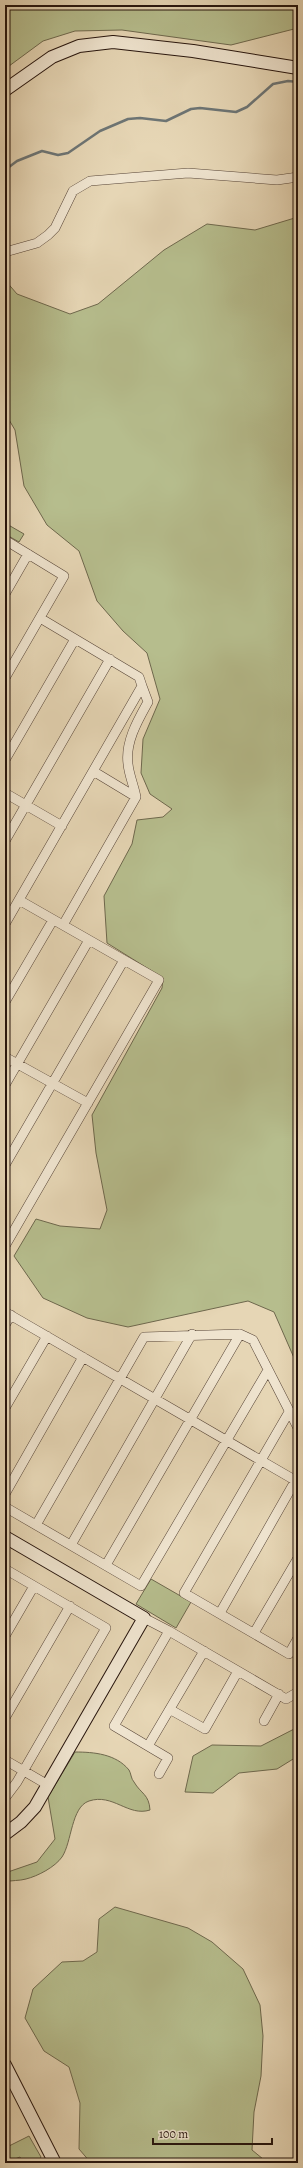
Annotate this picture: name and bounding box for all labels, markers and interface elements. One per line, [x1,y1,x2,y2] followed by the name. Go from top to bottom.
[153,2120,272,2146] scale bar
[159,2126,188,2142] text: 100 m

